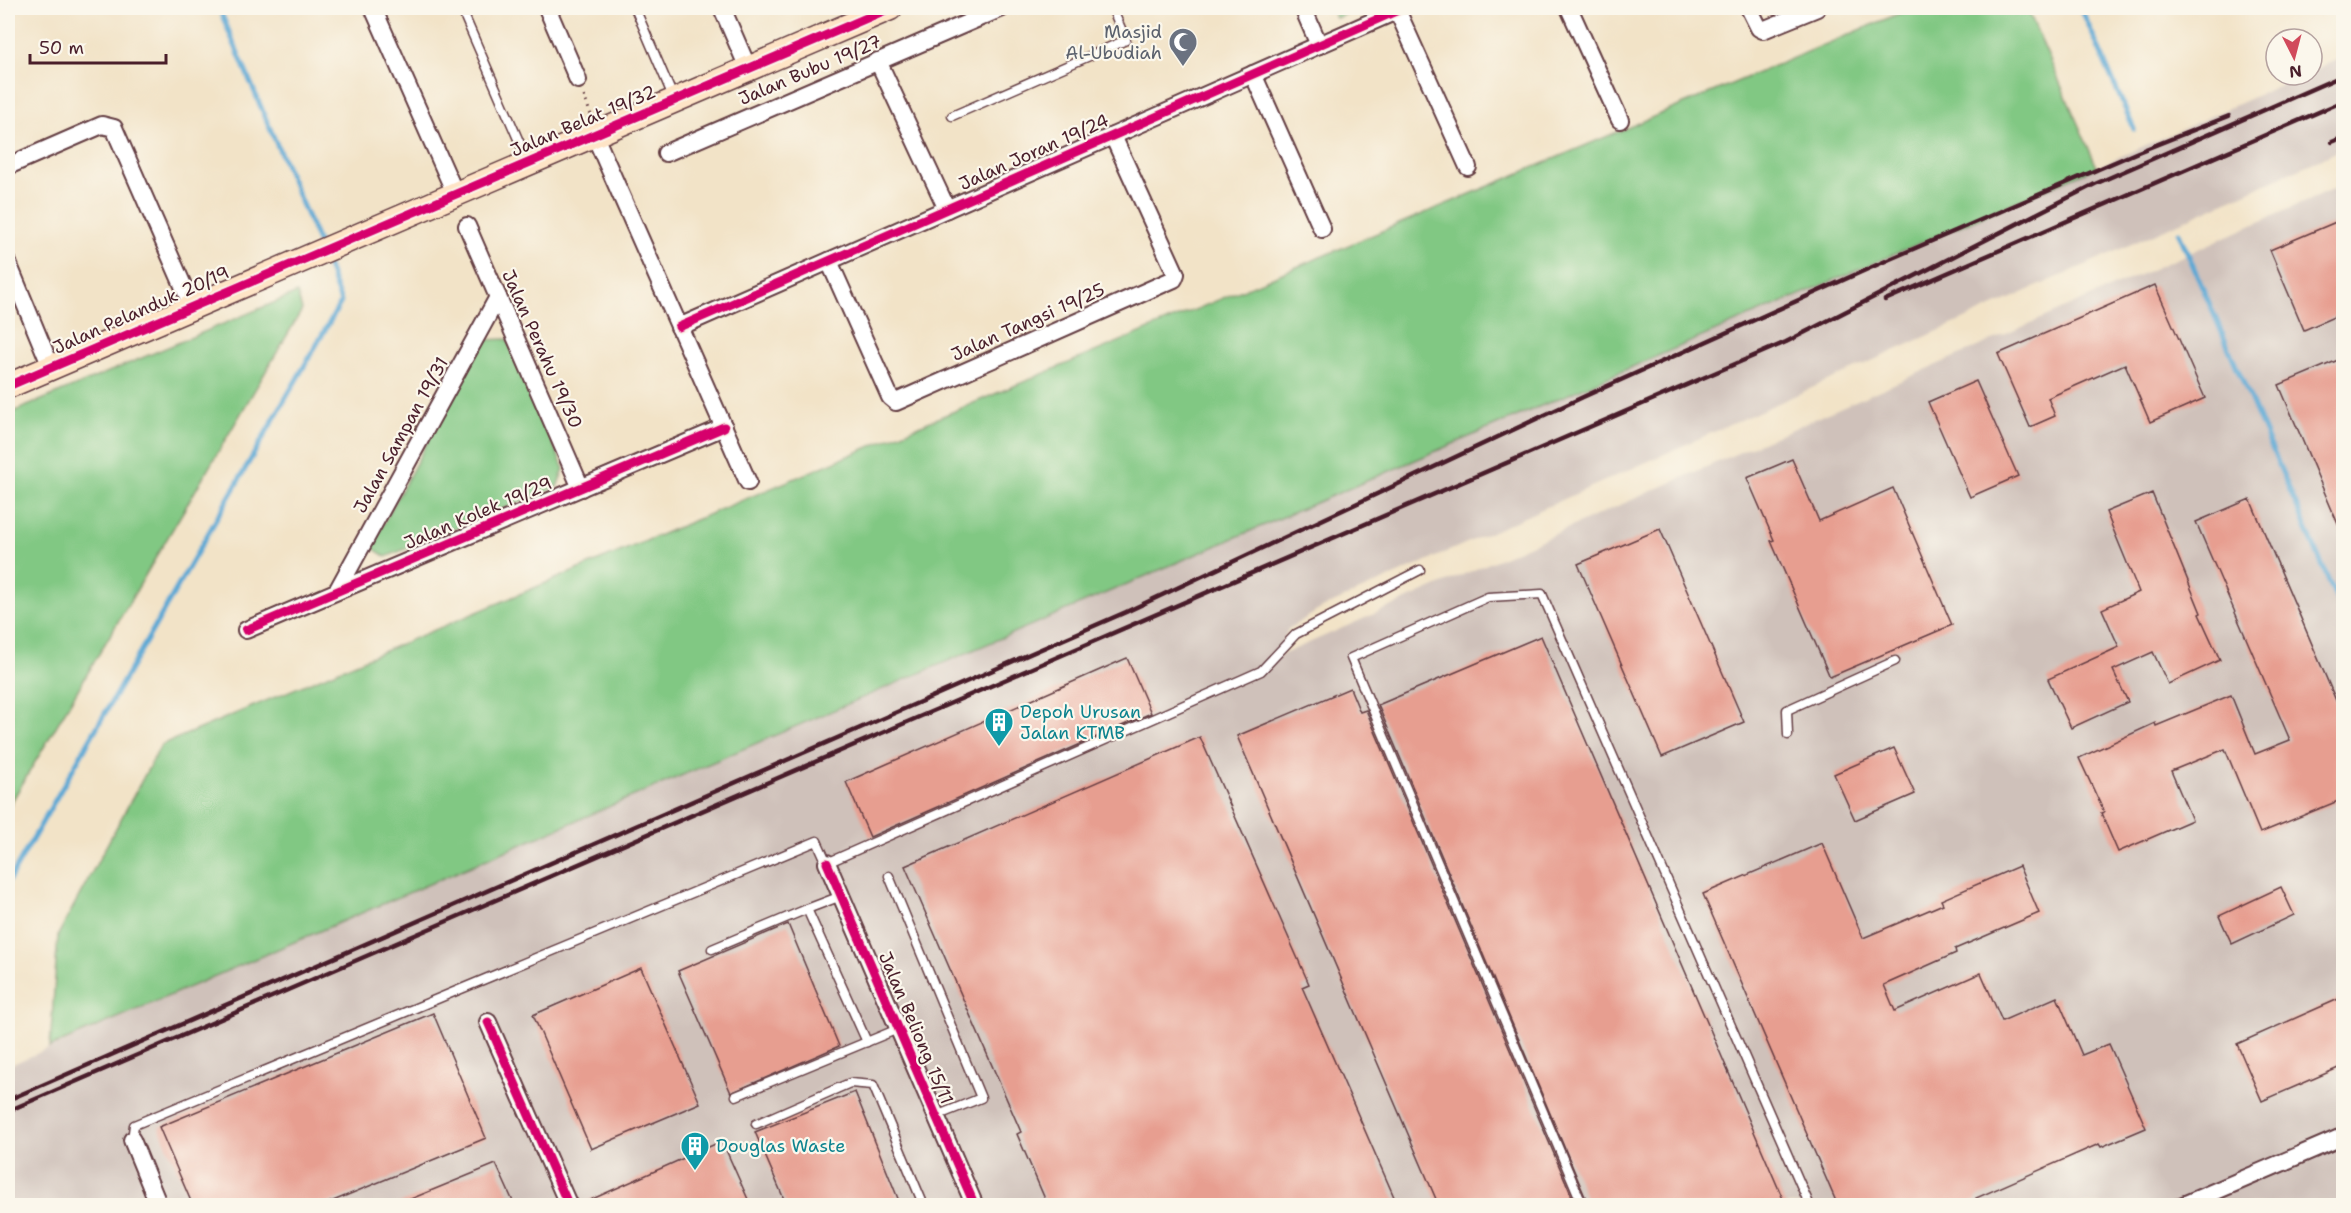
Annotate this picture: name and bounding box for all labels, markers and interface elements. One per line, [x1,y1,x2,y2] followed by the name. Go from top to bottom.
[1065,20,1162,65] place label: Masjid Al-Ubudiah
[1167,26,1199,68] mosque icon: Masjid Al-Ubudiah
[30,27,166,65] scale bar
[2264,27,2324,87] north arrow
[735,29,885,111] street label: Jalan Bubu 19/27
[39,36,84,60] text: 50 m
[2288,60,2303,83] text: N
[507,80,659,162] street label: Jalan Belat 19/32
[955,108,1113,196] street label: Jalan Joran 19/24
[49,260,233,360] street label: Jalan Pelanduk 20/19
[496,266,588,432] street label: Jalan Perahu 19/30
[947,277,1109,367] street label: Jalan Tangsi 19/25
[348,353,454,517] street label: Jalan Sampan 19/31
[400,471,556,555] street label: Jalan Kolek 19/29
[1020,700,1141,745] place label: Depoh Urusan Jalan KTMB
[983,706,1015,748] building icon: Depoh Urusan Jalan KTMB
[873,948,959,1108] street label: Jalan Beliong 15/11
[679,1130,711,1172] building icon: Douglas Waste
[716,1134,845,1158] place label: Douglas Waste

